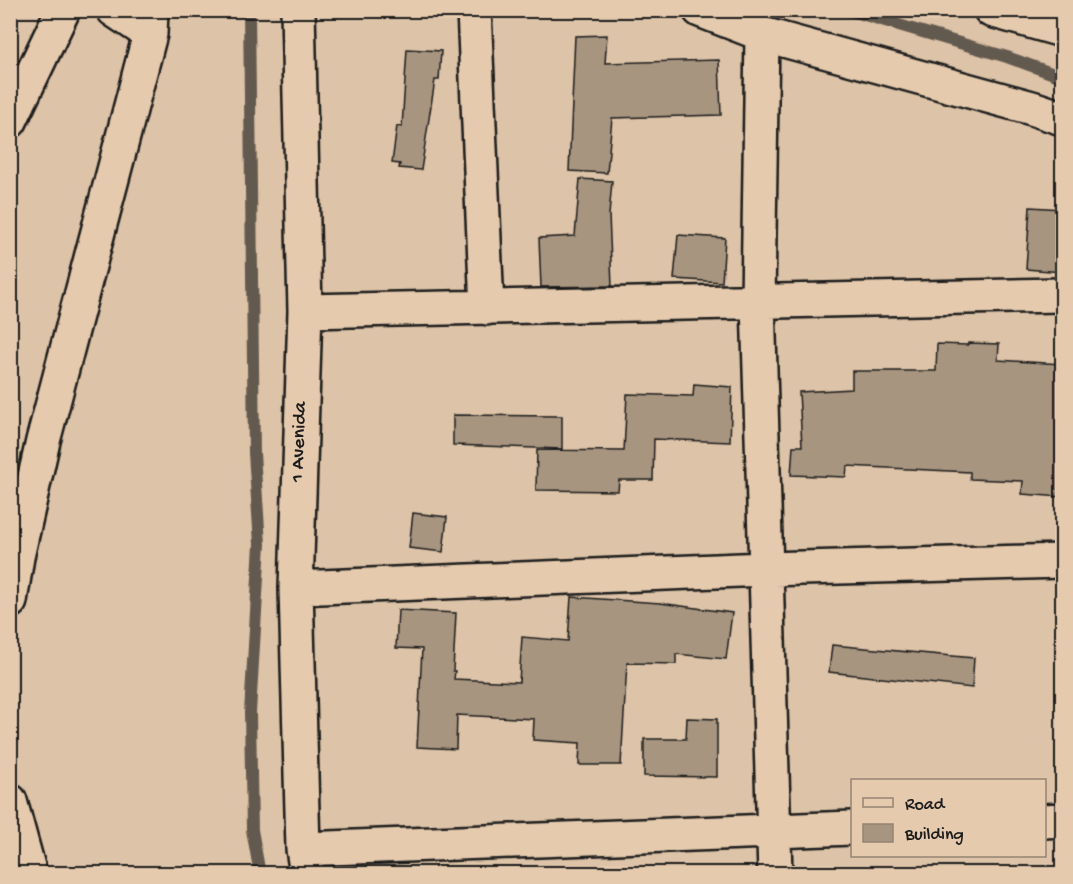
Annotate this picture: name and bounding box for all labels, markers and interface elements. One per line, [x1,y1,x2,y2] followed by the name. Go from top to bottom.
[287,401,313,484] street label: 1 Avenida
[851,779,1046,857] legend
[905,795,946,816] text: Road
[904,825,964,846] text: Building

